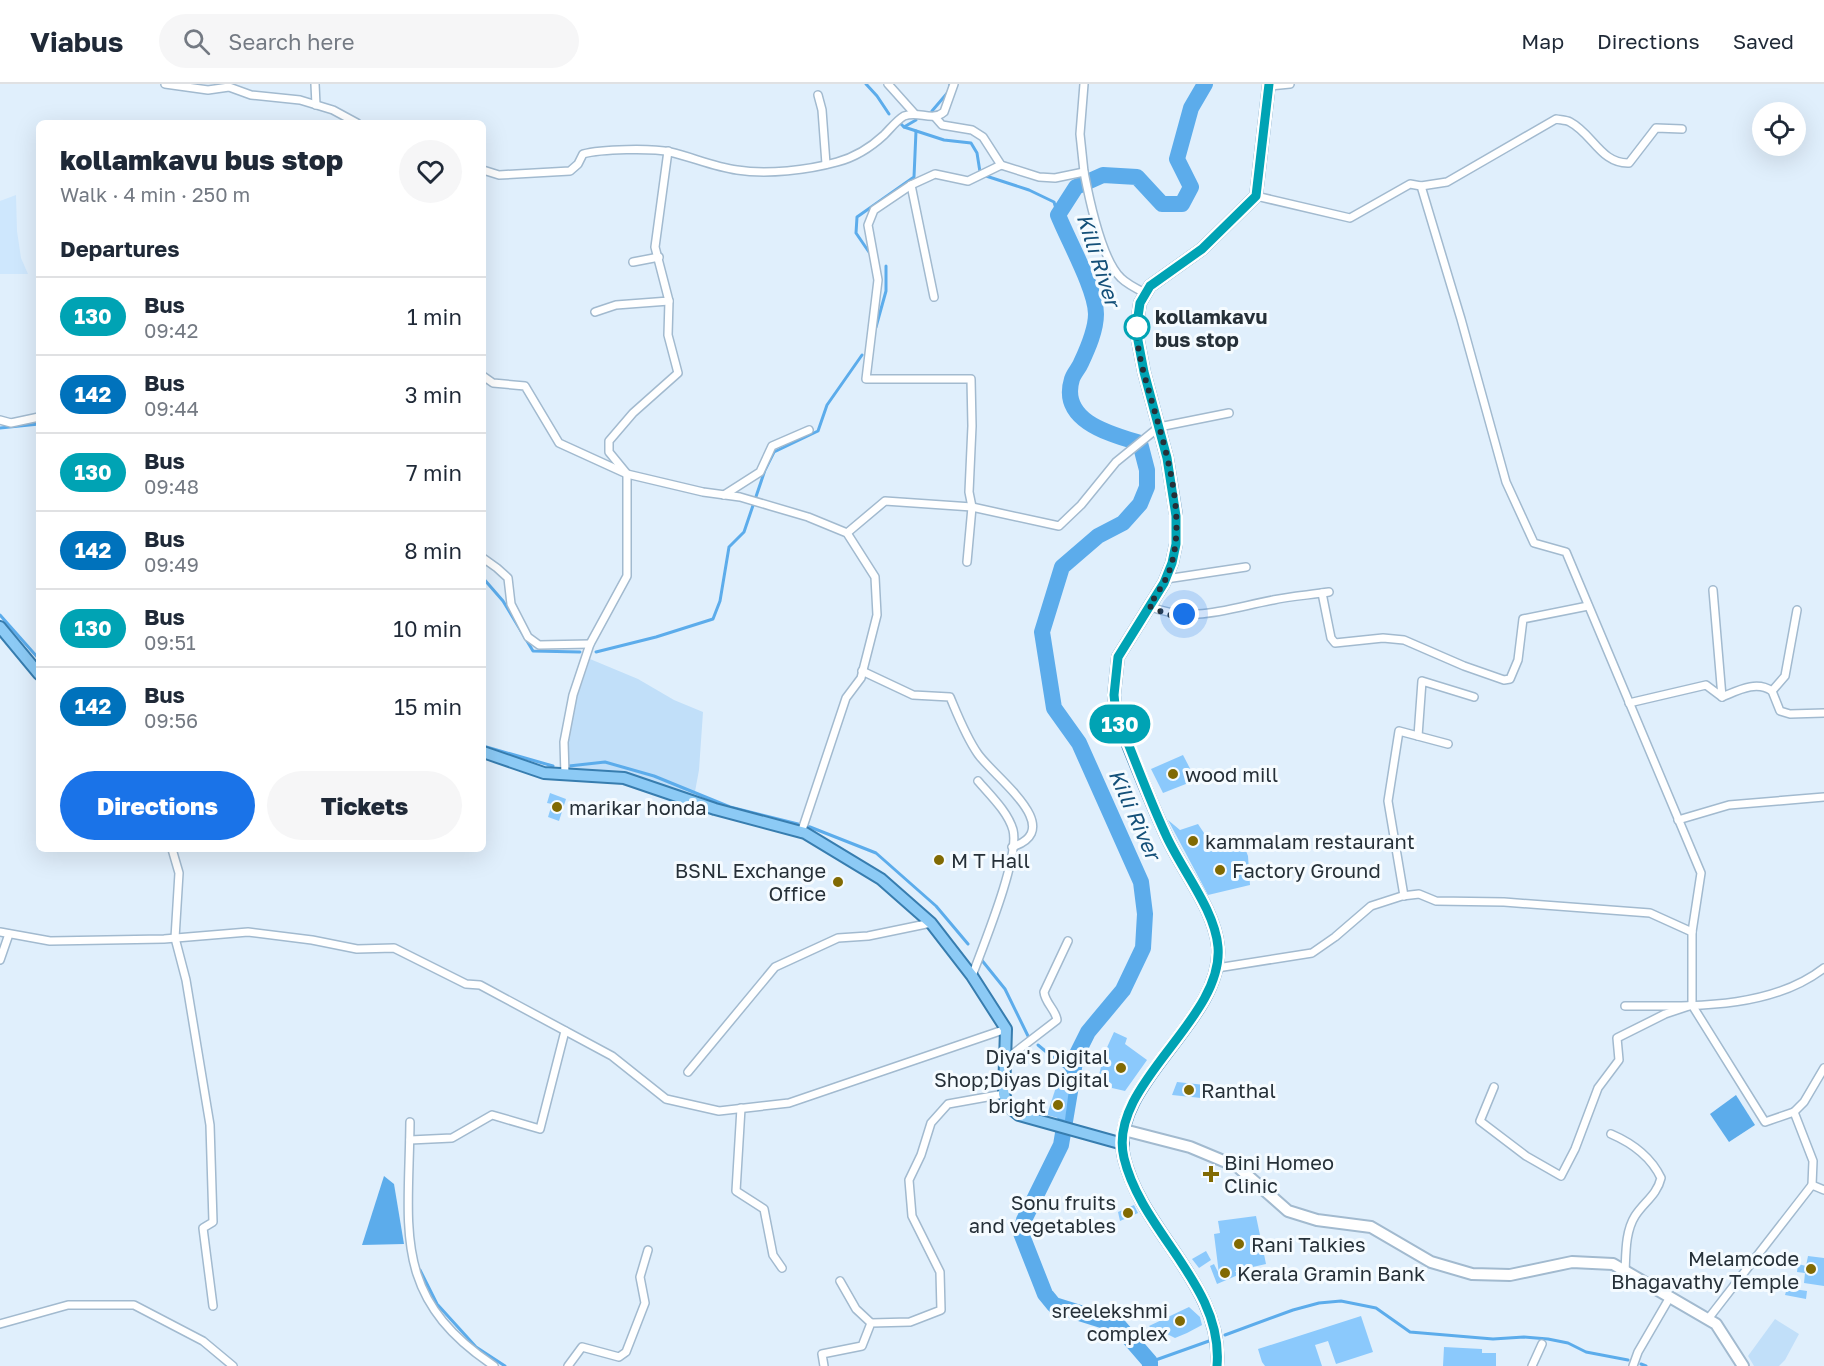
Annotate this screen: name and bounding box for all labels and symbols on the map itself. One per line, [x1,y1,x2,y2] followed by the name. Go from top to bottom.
[1072,210,1127,312] water label: Killi River
[1155,304,1267,351] place label: kollamkavu bus stop
[1124,314,1150,340] marker: kollamkavu bus stop
[1169,599,1199,629] your location
[1086,704,1154,744] line badge: 130
[1185,762,1278,786] place label: wood mill
[1104,765,1168,866] water label: Killi River
[1166,767,1180,781] marker: wood mill
[569,795,707,819] place label: marikar honda
[550,800,564,814] marker: marikar honda
[1205,829,1415,853] place label: kammalam restaurant
[1186,834,1200,848] marker: kammalam restaurant
[951,848,1030,872] place label: M T Hall
[932,853,946,867] marker: M T Hall
[675,858,826,905] place label: BSNL Exchange Office
[1232,858,1381,882] place label: Factory Ground
[1213,863,1227,877] marker: Factory Ground
[831,875,845,889] marker: BSNL Exchange Office
[934,1044,1109,1091] place label: Diya's Digital Shop;Diyas Digital
[1114,1061,1128,1075] marker: Diya's Digital Shop;Diyas Digital
[1201,1078,1276,1102] place label: Ranthal
[1182,1083,1196,1097] marker: Ranthal
[988,1093,1046,1117] place label: bright
[1051,1098,1065,1112] marker: bright
[1224,1150,1334,1197] place label: Bini Homeo Clinic
[1202,1165,1220,1183] marker: Bini Homeo Clinic
[969,1190,1116,1237] place label: Sonu fruits and vegetables
[1121,1206,1135,1220] marker: Sonu fruits and vegetables
[1251,1232,1366,1256] place label: Rani Talkies
[1232,1237,1246,1251] marker: Rani Talkies
[1611,1246,1799,1293] place label: Melamcode Bhagavathy Temple
[1237,1261,1425,1285] place label: Kerala Gramin Bank
[1804,1262,1818,1276] marker: Melamcode Bhagavathy Temple
[1218,1266,1232,1280] marker: Kerala Gramin Bank
[1052,1298,1168,1345] place label: sreelekshmi complex
[1173,1314,1187,1328] marker: sreelekshmi complex

